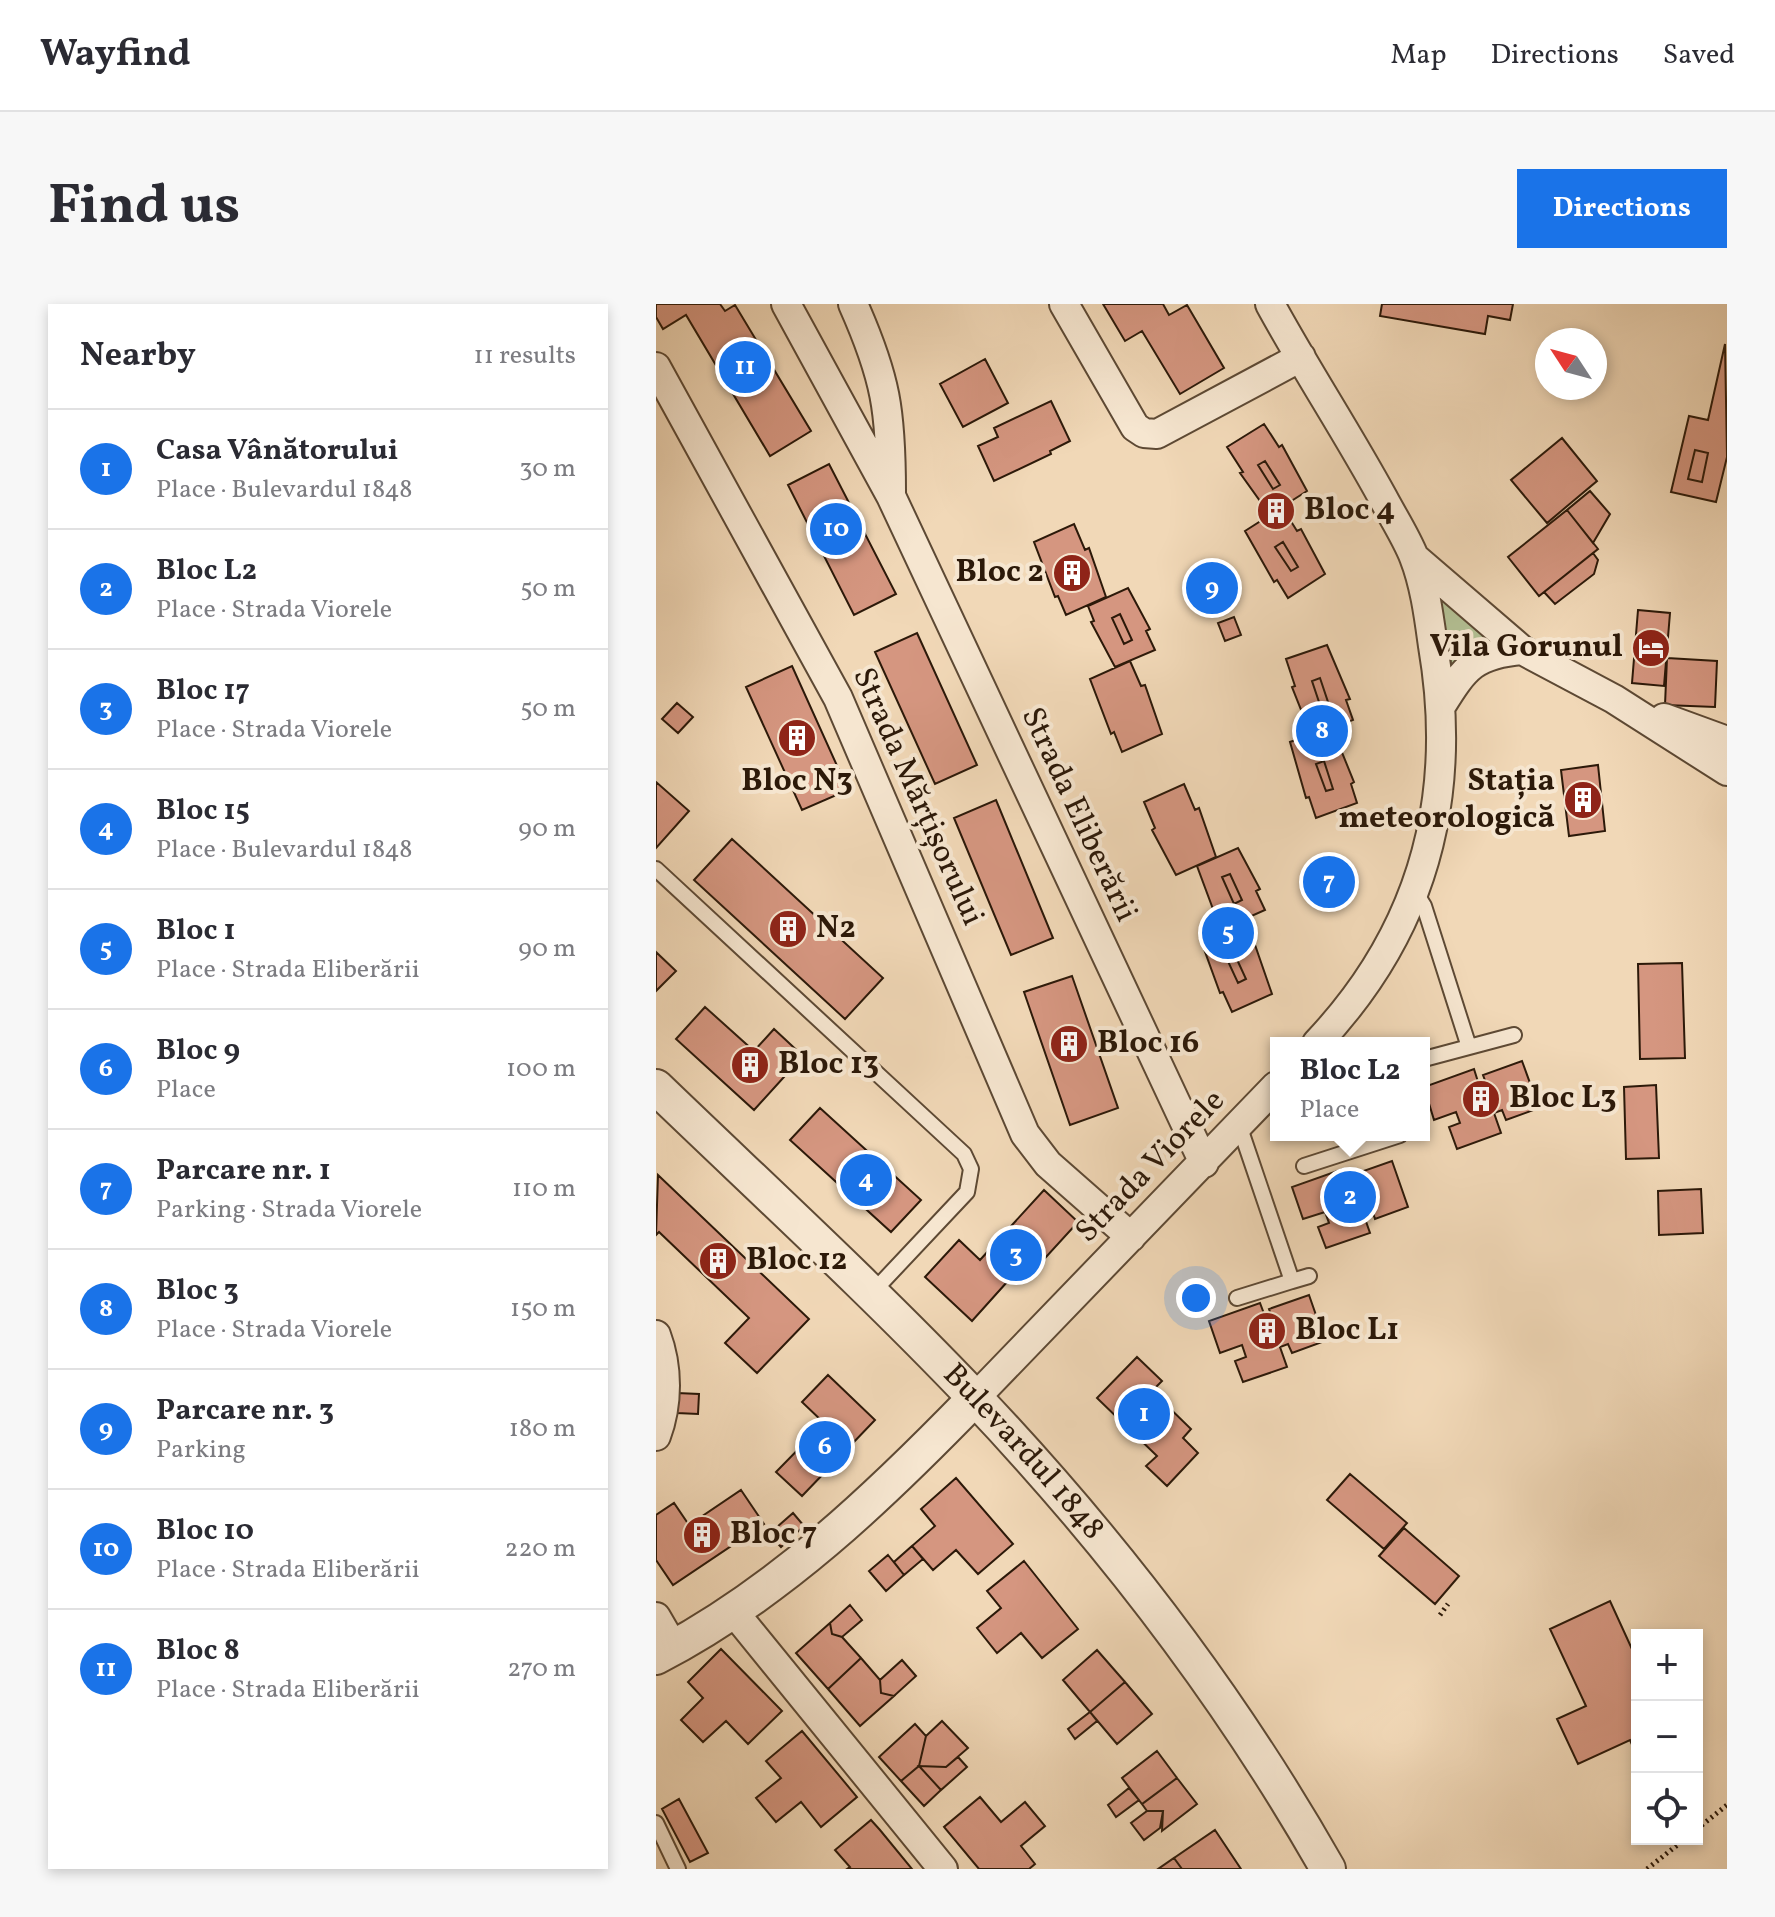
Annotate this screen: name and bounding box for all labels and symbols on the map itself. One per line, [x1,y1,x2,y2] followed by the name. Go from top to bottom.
[1535,328,1607,400] north arrow
[719,337,771,397] pin: 11
[1304,489,1395,533] place label: Bloc 4
[1255,490,1297,532] building icon: Bloc 4
[810,499,862,559] pin: 10
[955,551,1044,595] place label: Bloc 2
[1051,552,1093,594] building icon: Bloc 2
[1186,558,1238,618] pin: 9
[1429,626,1623,670] place label: Vila Gorunul
[1630,627,1672,669] hotel icon: Vila Gorunul
[840,661,994,933] street label: Strada Mărțișorului
[1009,701,1147,929] street label: Strada Eliberării
[1296,701,1348,761] pin: 8
[776,717,818,759] building icon: Bloc N3
[741,760,853,804] place label: Bloc N3
[1339,760,1555,841] place label: Stația meteorologică
[1562,779,1604,821] building icon: Stația meteorologică
[1303,852,1355,912] pin: 7
[1202,903,1254,963] pin: 5
[816,907,856,951] place label: N2
[767,908,809,950] building icon: N2
[1097,1022,1199,1066] place label: Bloc 16
[1048,1023,1090,1065] building icon: Bloc 16
[778,1043,879,1087] place label: Bloc 13
[729,1044,771,1086] building icon: Bloc 13
[1509,1077,1617,1121] place label: Bloc L3
[1460,1078,1502,1120] building icon: Bloc L3
[1066,1081,1236,1253] street label: Strada Viorele
[840,1150,892,1210] pin: 4
[1324,1167,1376,1227] pin: 2
[990,1225,1042,1285] pin: 3
[746,1239,847,1283] place label: Bloc 12
[697,1240,739,1282] building icon: Bloc 12
[1176,1278,1216,1318] your location
[1295,1309,1399,1353] place label: Bloc L1
[1246,1310,1288,1352] building icon: Bloc L1
[932,1355,1114,1550] street label: Bulevardul 1848
[1118,1384,1170,1444] pin: 1
[799,1417,851,1477] pin: 6
[730,1513,817,1557] place label: Bloc 7
[681,1514,723,1556] building icon: Bloc 7

